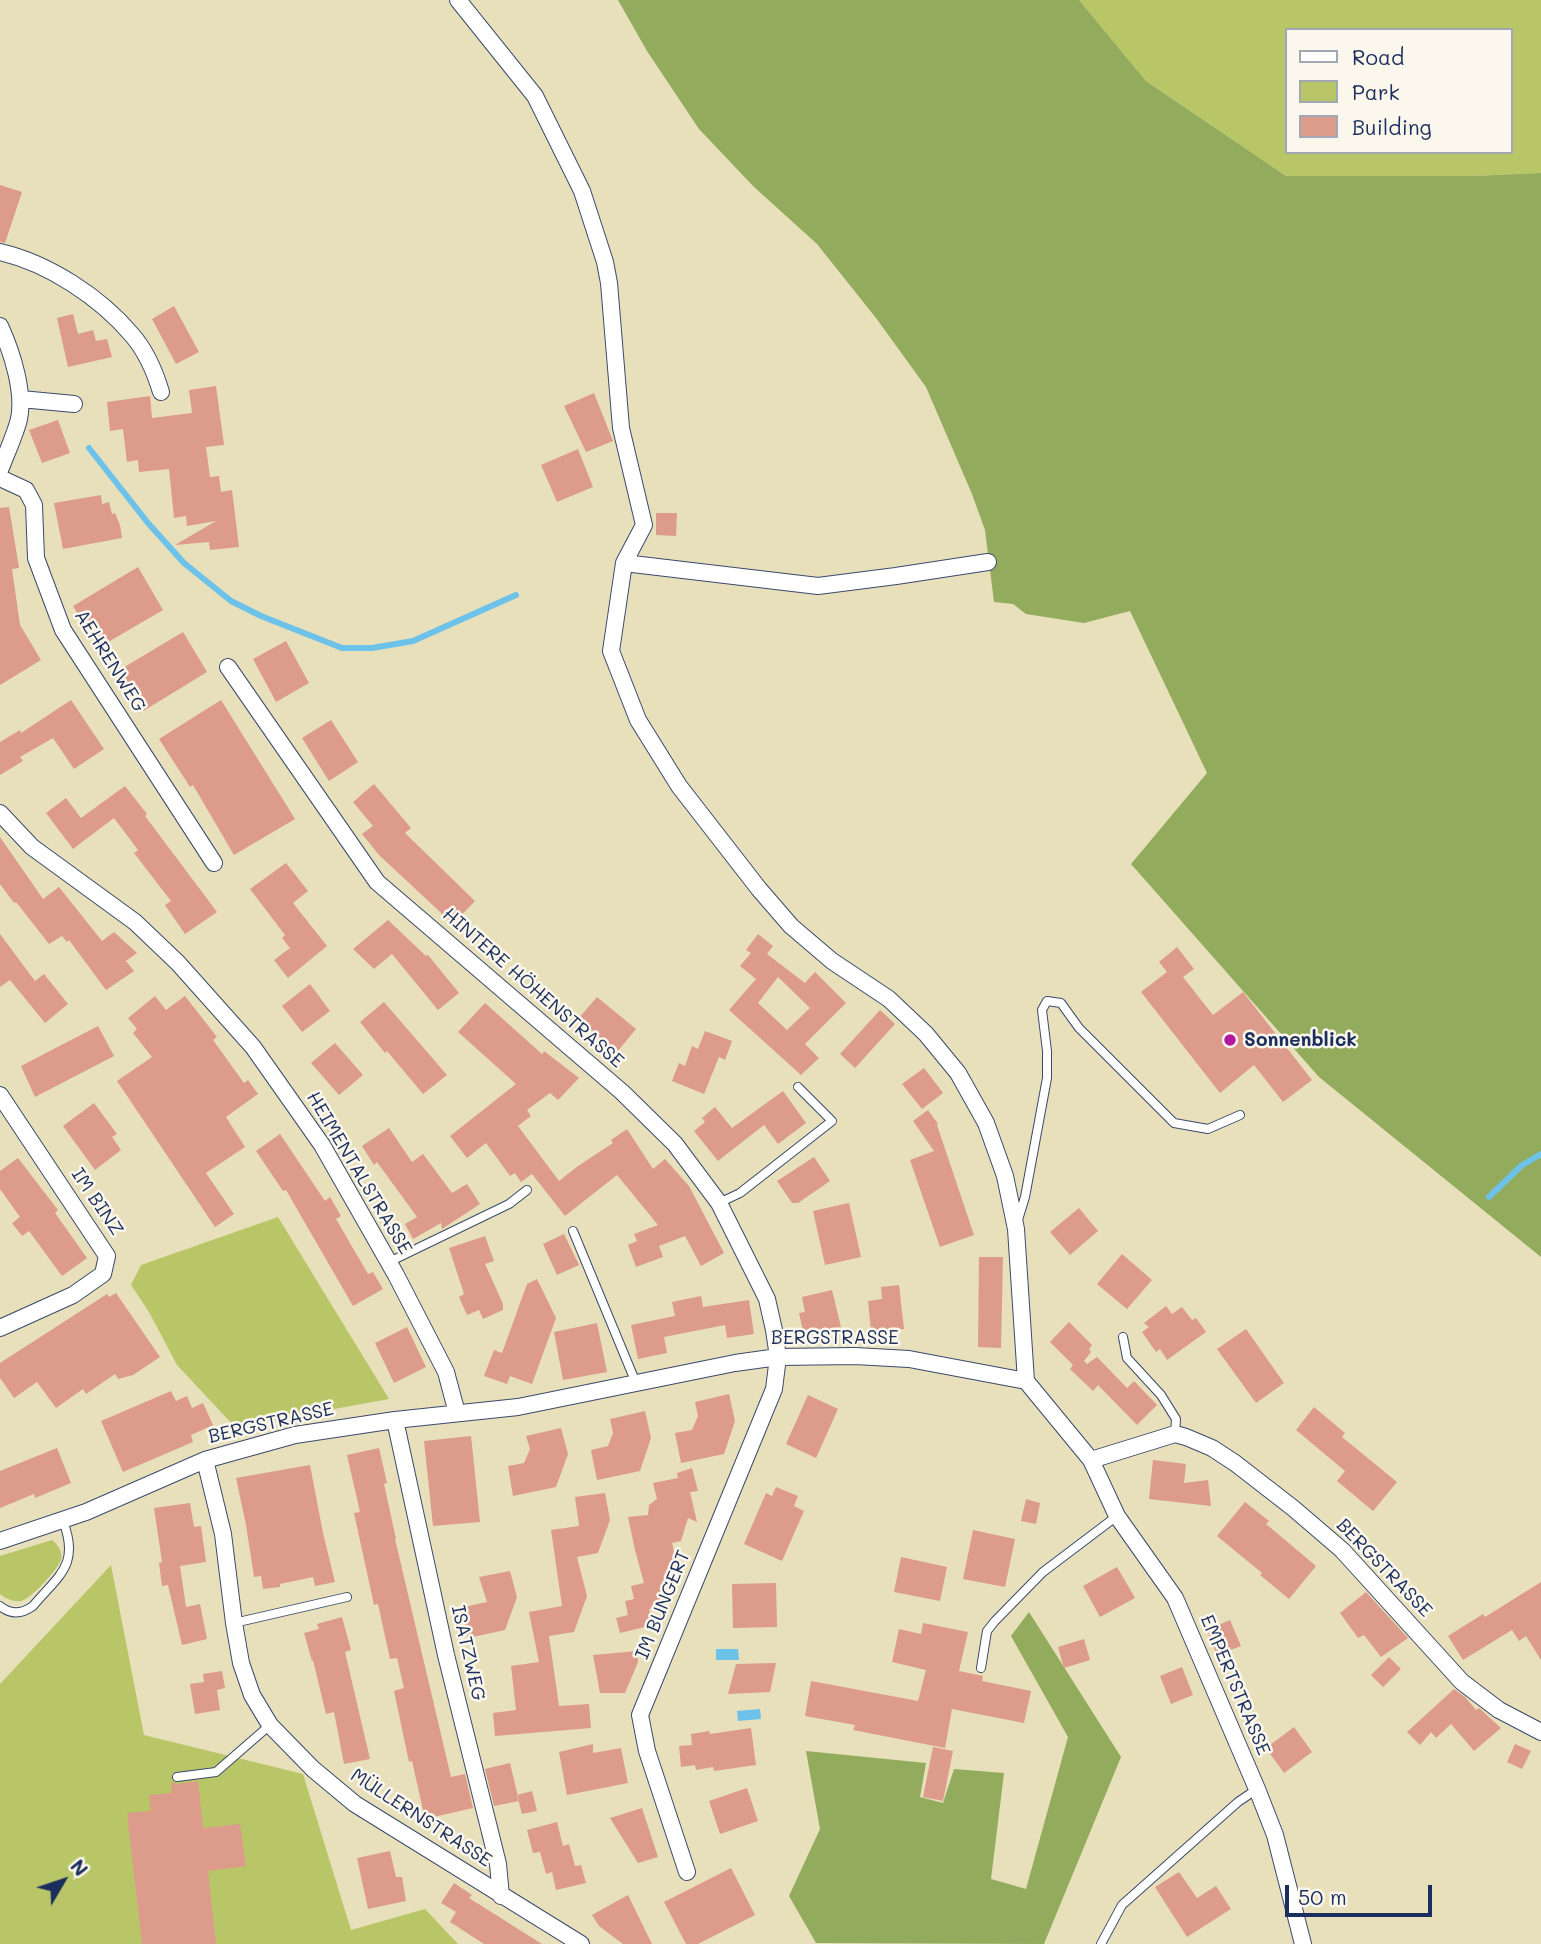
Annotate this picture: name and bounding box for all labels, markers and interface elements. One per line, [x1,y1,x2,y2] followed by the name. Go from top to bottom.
[1286,28,1513,154] legend
[1352,43,1404,70] text: Road
[1352,78,1400,105] text: Park
[1352,113,1432,140] text: Building
[70,606,150,716] street label: AEHRENWEG
[438,903,628,1073] street label: HINTERE HÖHENSTRASSE
[1244,1029,1357,1051] place label: Sonnenblick
[1222,1032,1238,1048] marker: Sonnenblick
[301,1088,417,1258] street label: HEIMENTALSTRASSE
[66,1164,128,1240] street label: IM BINZ
[771,1327,899,1349] street label: BERGSTRASSE
[206,1398,336,1448] street label: BERGSTRASSE
[1331,1514,1437,1622] street label: BERGSTRASSE
[631,1547,695,1663] street label: IM BUNGERT
[446,1603,490,1703] street label: ISATZWEG
[1195,1611,1275,1759] street label: EMPERTSTRASSE
[346,1764,496,1872] street label: MÜLLERNSTRASSE
[28,1846,98,1916] north arrow
[65,1854,94,1881] text: N
[1289,1870,1436,1914] scale bar
[1298,1883,1347,1910] text: 50 m

